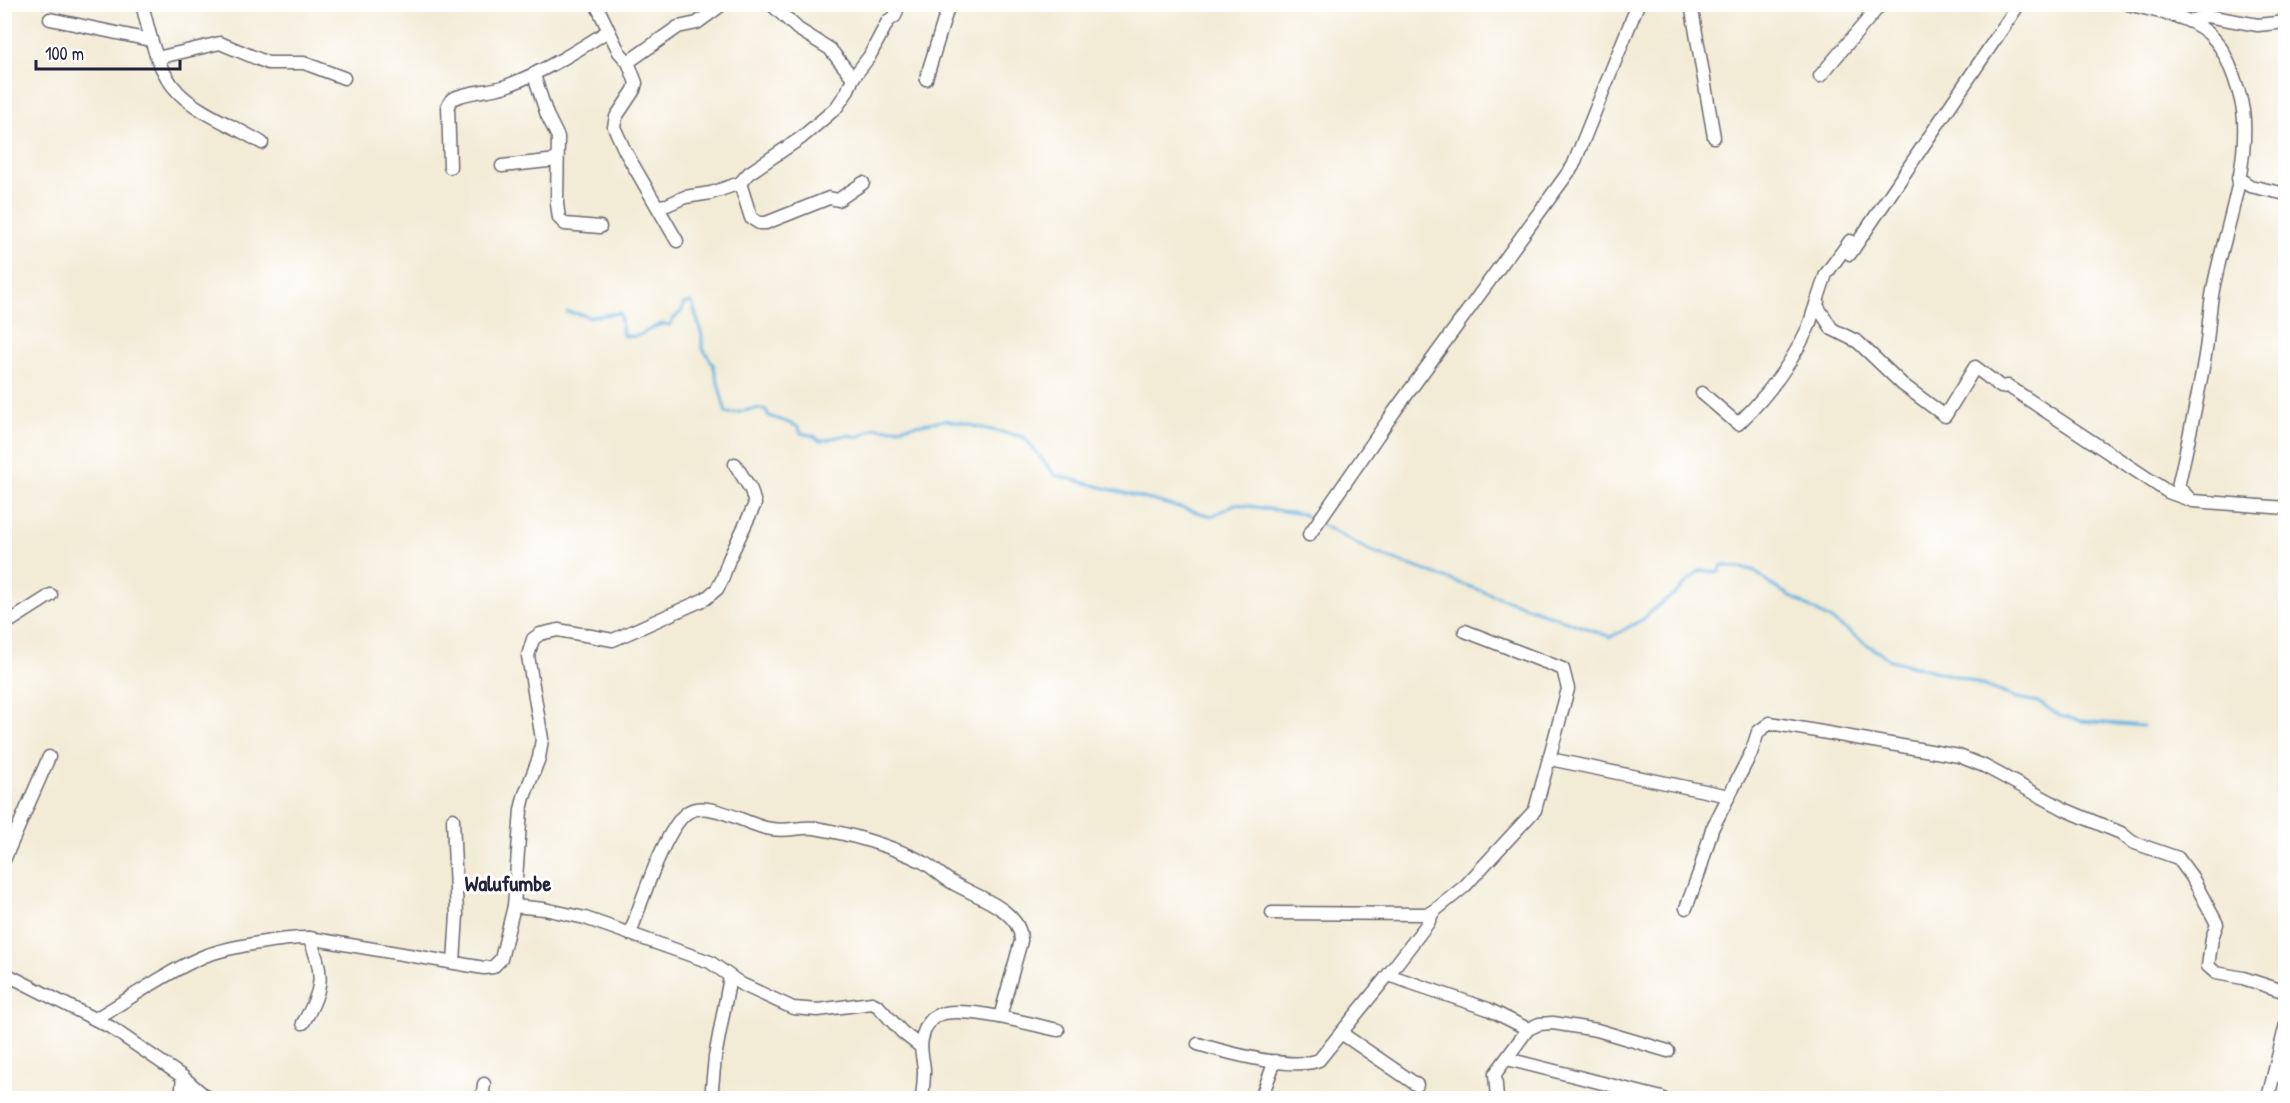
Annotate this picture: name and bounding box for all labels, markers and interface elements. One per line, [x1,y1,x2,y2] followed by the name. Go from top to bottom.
[36,33,180,71] scale bar
[45,41,84,66] text: 100 m
[465,868,551,898] district label: Walufumbe

